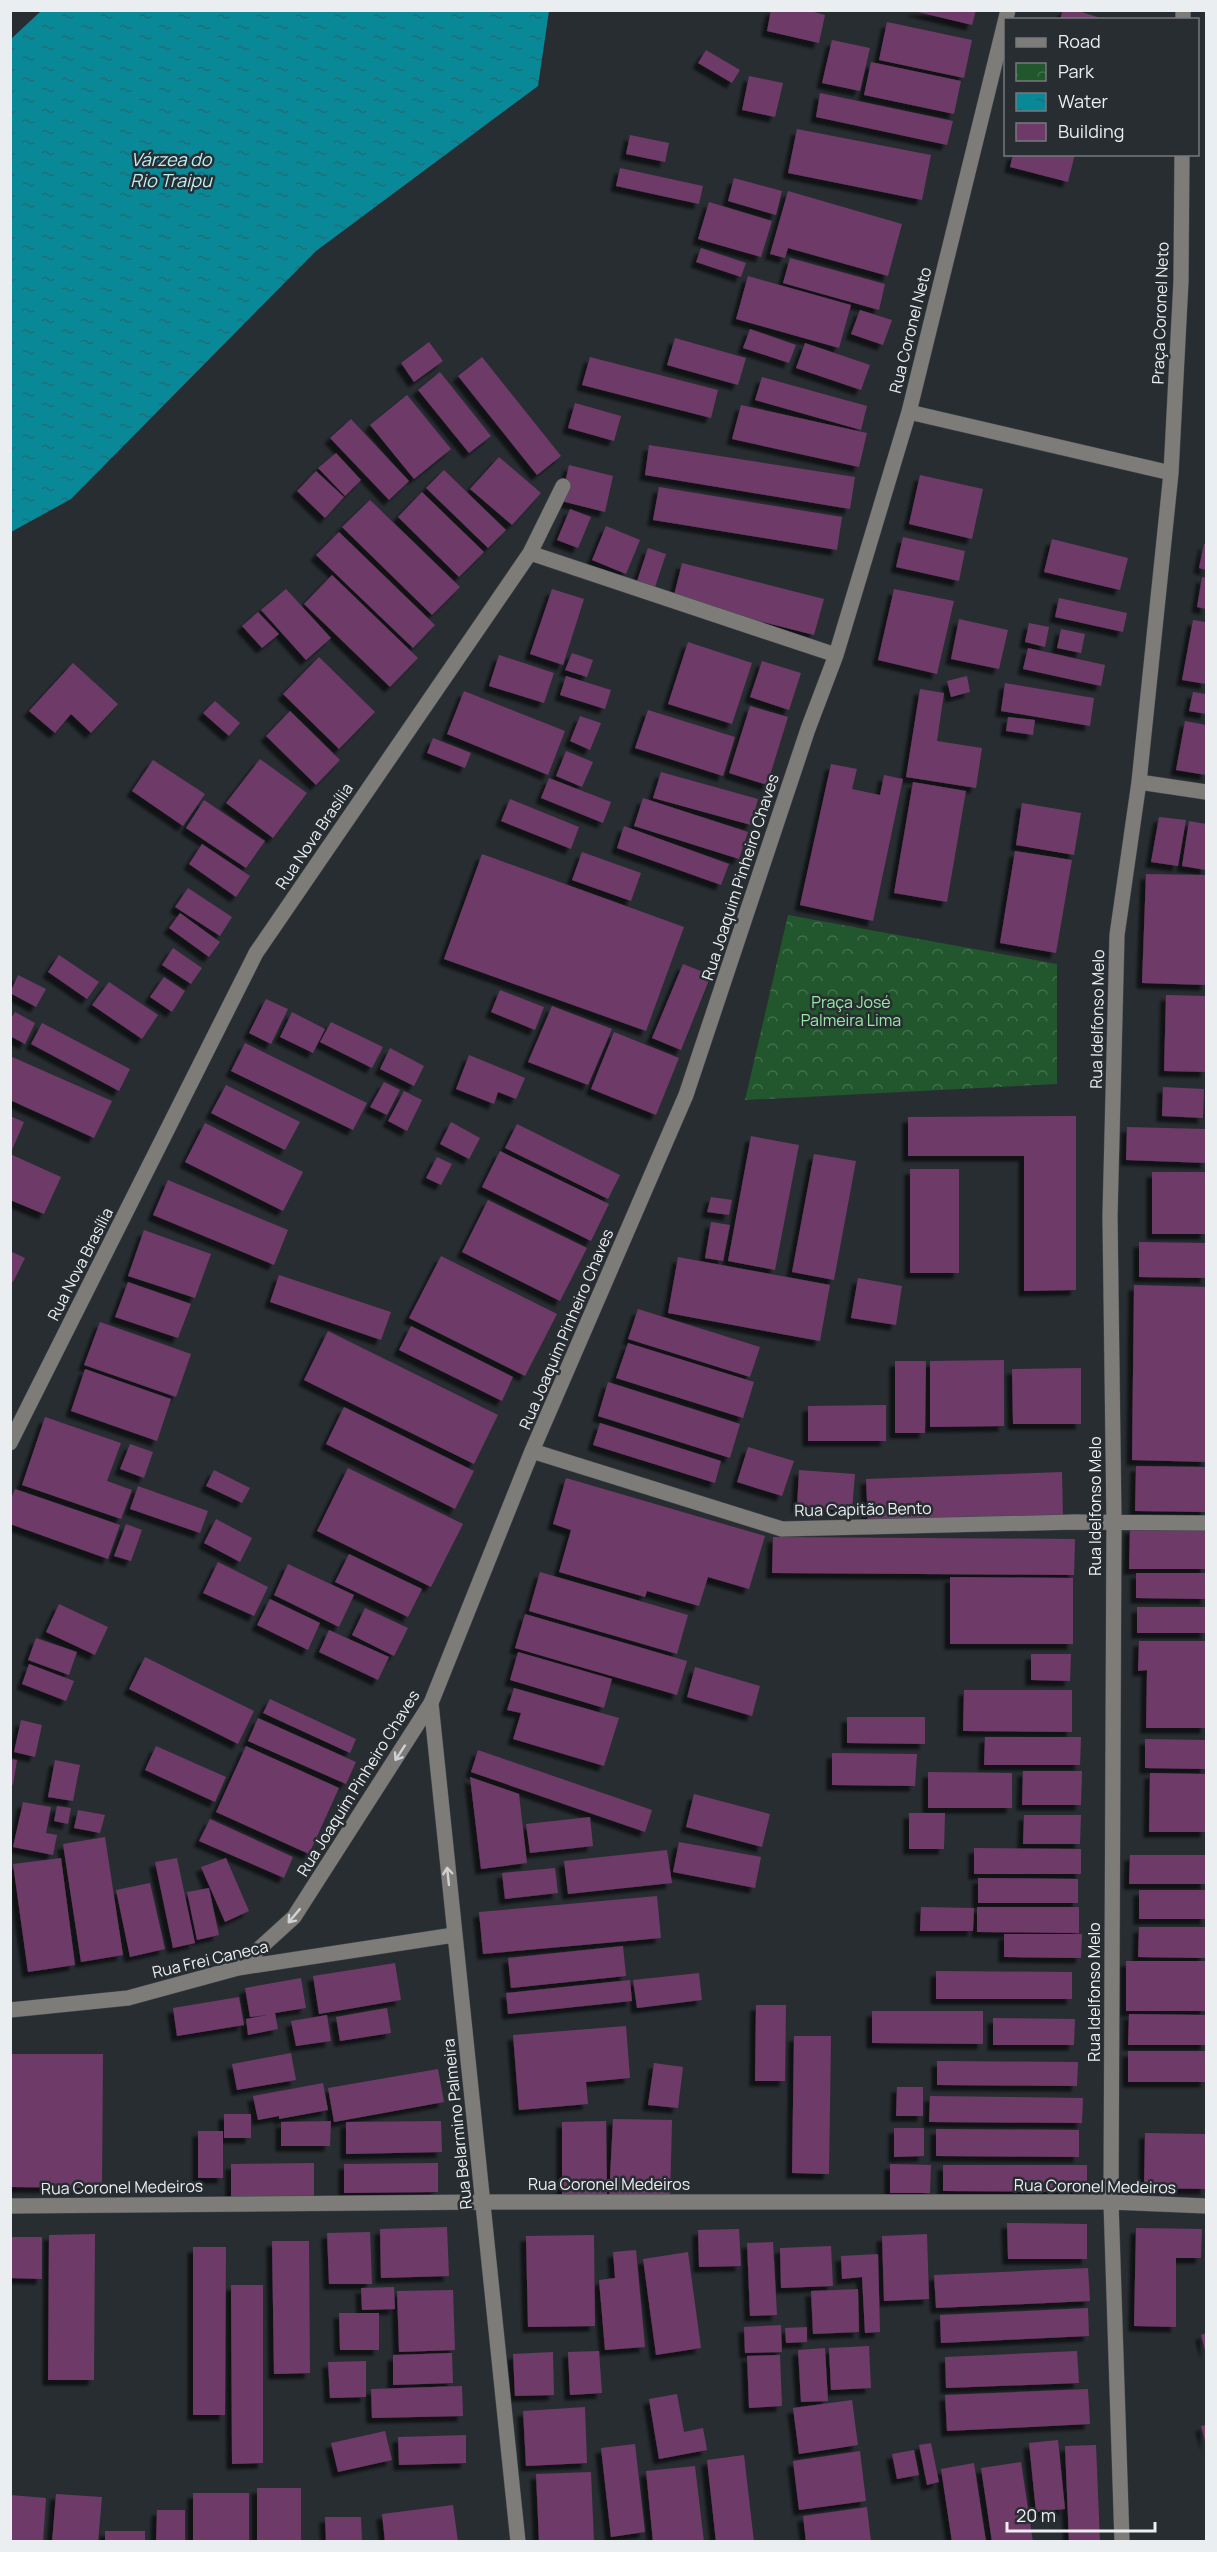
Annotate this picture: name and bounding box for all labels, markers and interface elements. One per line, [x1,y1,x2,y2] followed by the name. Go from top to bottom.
[1004,18,1199,156] legend
[1058,29,1101,53] text: Road
[1058,59,1095,83] text: Park
[1058,89,1108,113] text: Water
[1058,119,1124,143] text: Building
[130,147,213,192] water label: Várzea do Rio Traipu
[1147,241,1173,385] street label: Praça Coronel Neto
[884,265,936,395] street label: Rua Coronel Neto
[696,771,784,983] street label: Rua Joaquim Pinheiro Chaves
[270,778,358,894] street label: Rua Nova Brasília
[1085,949,1109,1089] street label: Rua Idelfonso Melo
[801,991,901,1031] park label: Praça José Palmeira Lima
[42,1204,118,1324] street label: Rua Nova Brasília
[514,1225,618,1433] street label: Rua Joaquim Pinheiro Chaves
[1084,1436,1106,1576] street label: Rua Idelfonso Melo
[794,1497,932,1521] street label: Rua Capitão Bento
[291,1686,425,1880] street label: Rua Joaquim Pinheiro Chaves
[393,1744,405,1761] one-way arrow
[442,1867,453,1887] one-way arrow
[287,1908,300,1924] one-way arrow
[1083,1922,1105,2062] street label: Rua Idelfonso Melo
[150,1935,270,1983] street label: Rua Frei Caneca
[437,2038,477,2210] street label: Rua Belarmino Palmeira
[528,2173,690,2195] street label: Rua Coronel Medeiros
[1014,2174,1176,2198] street label: Rua Coronel Medeiros
[41,2175,203,2199] street label: Rua Coronel Medeiros
[1007,2495,1156,2533] scale bar
[1016,2503,1056,2527] text: 20 m

